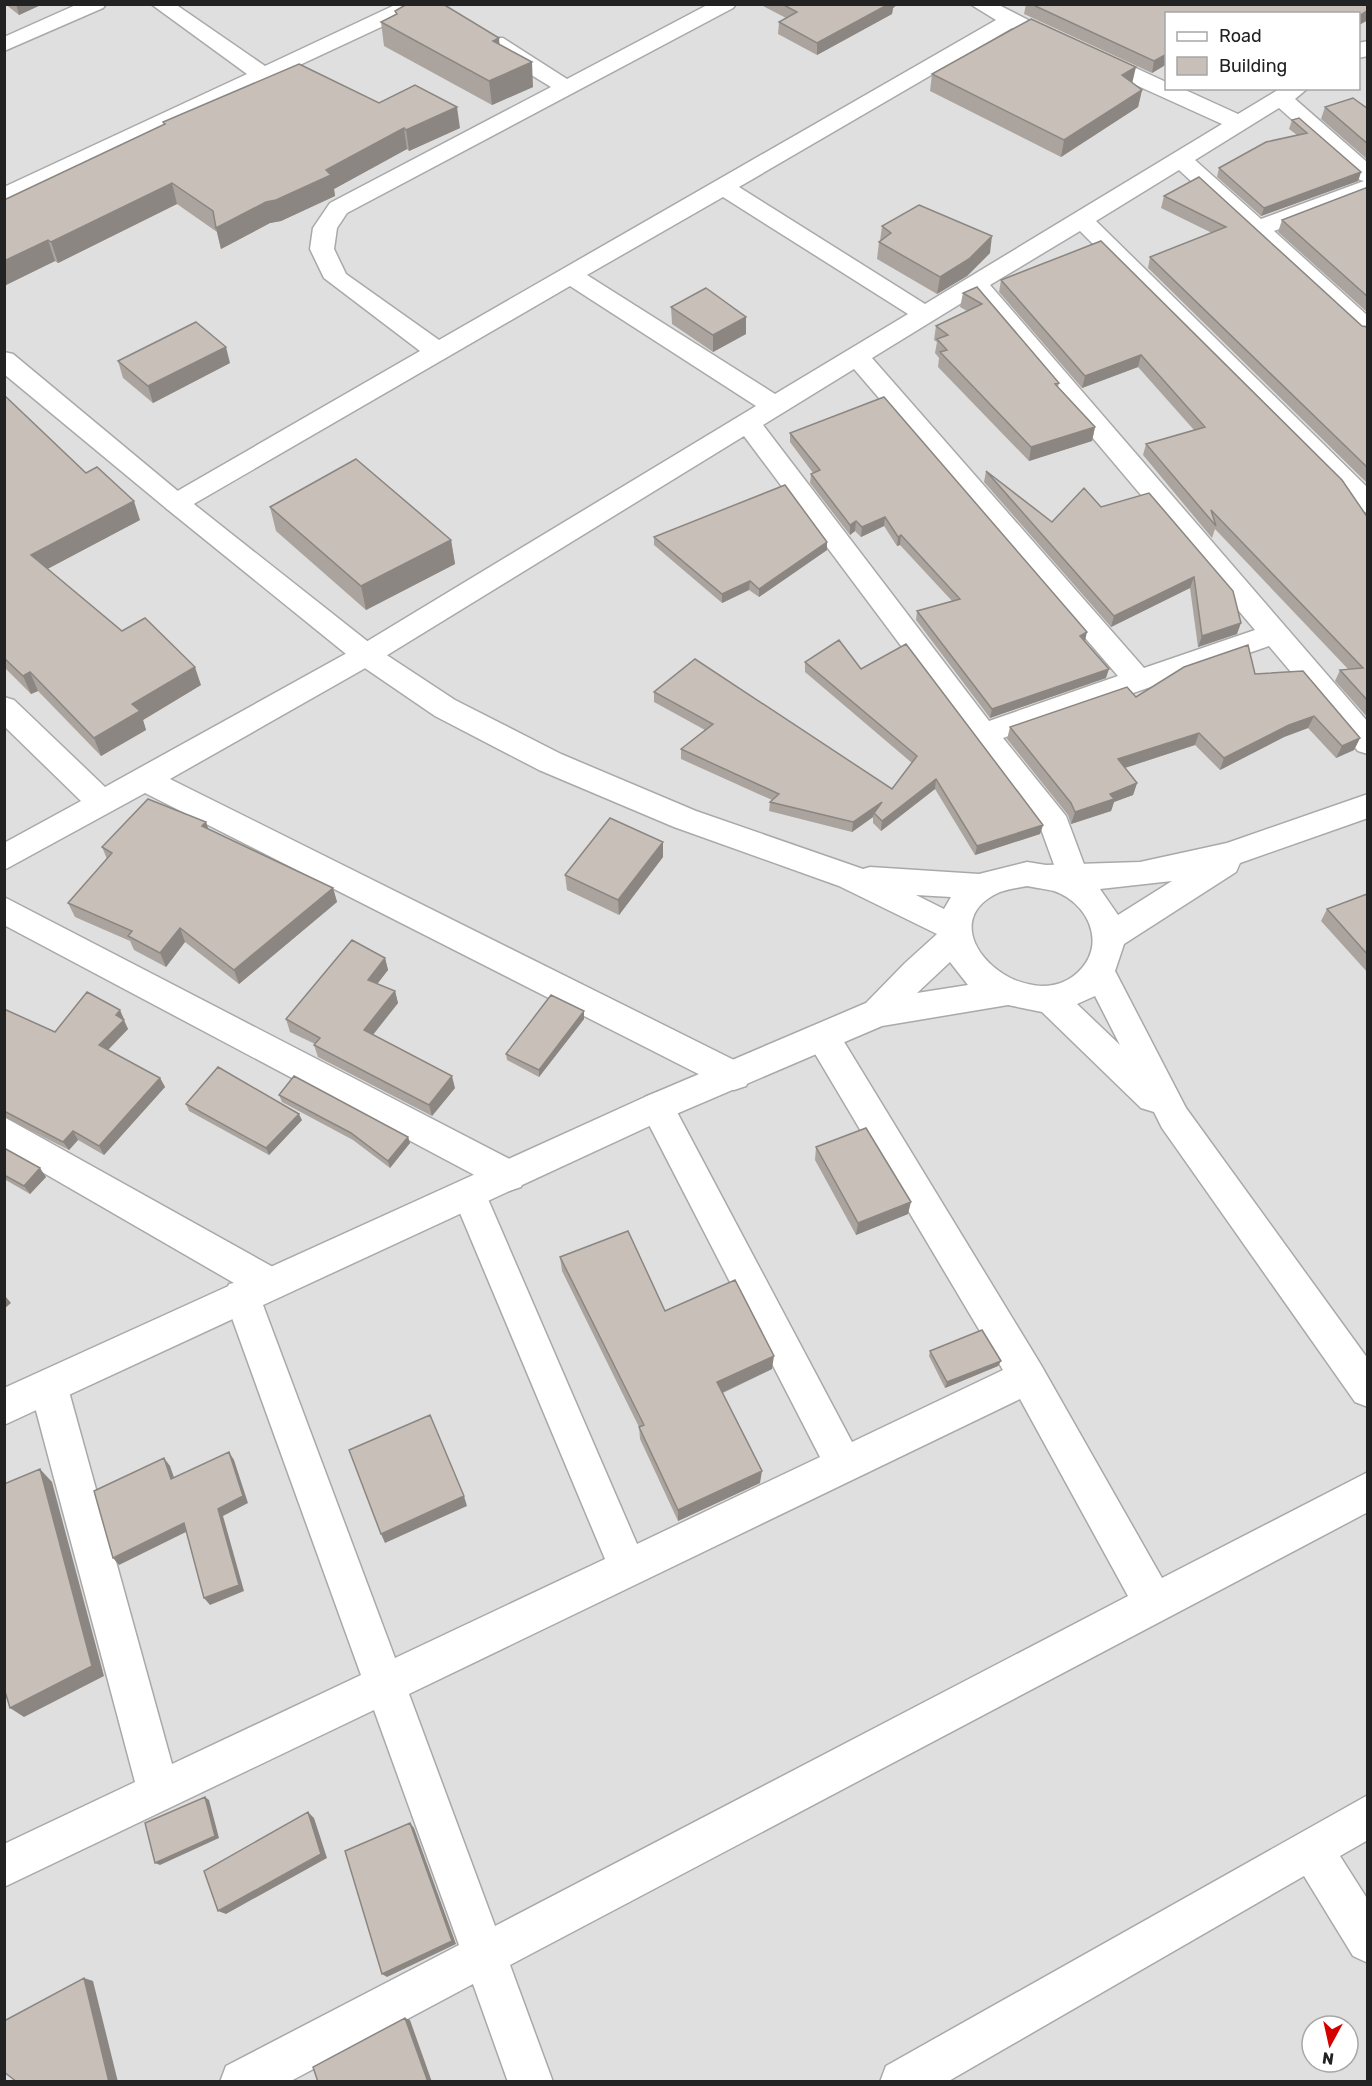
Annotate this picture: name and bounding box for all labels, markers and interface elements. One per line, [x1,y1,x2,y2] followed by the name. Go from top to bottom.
[1165,12,1360,90] legend
[1219,25,1262,47] text: Road
[1219,55,1287,77] text: Building
[1300,2014,1360,2074] north arrow
[1321,2048,1335,2069] text: N

